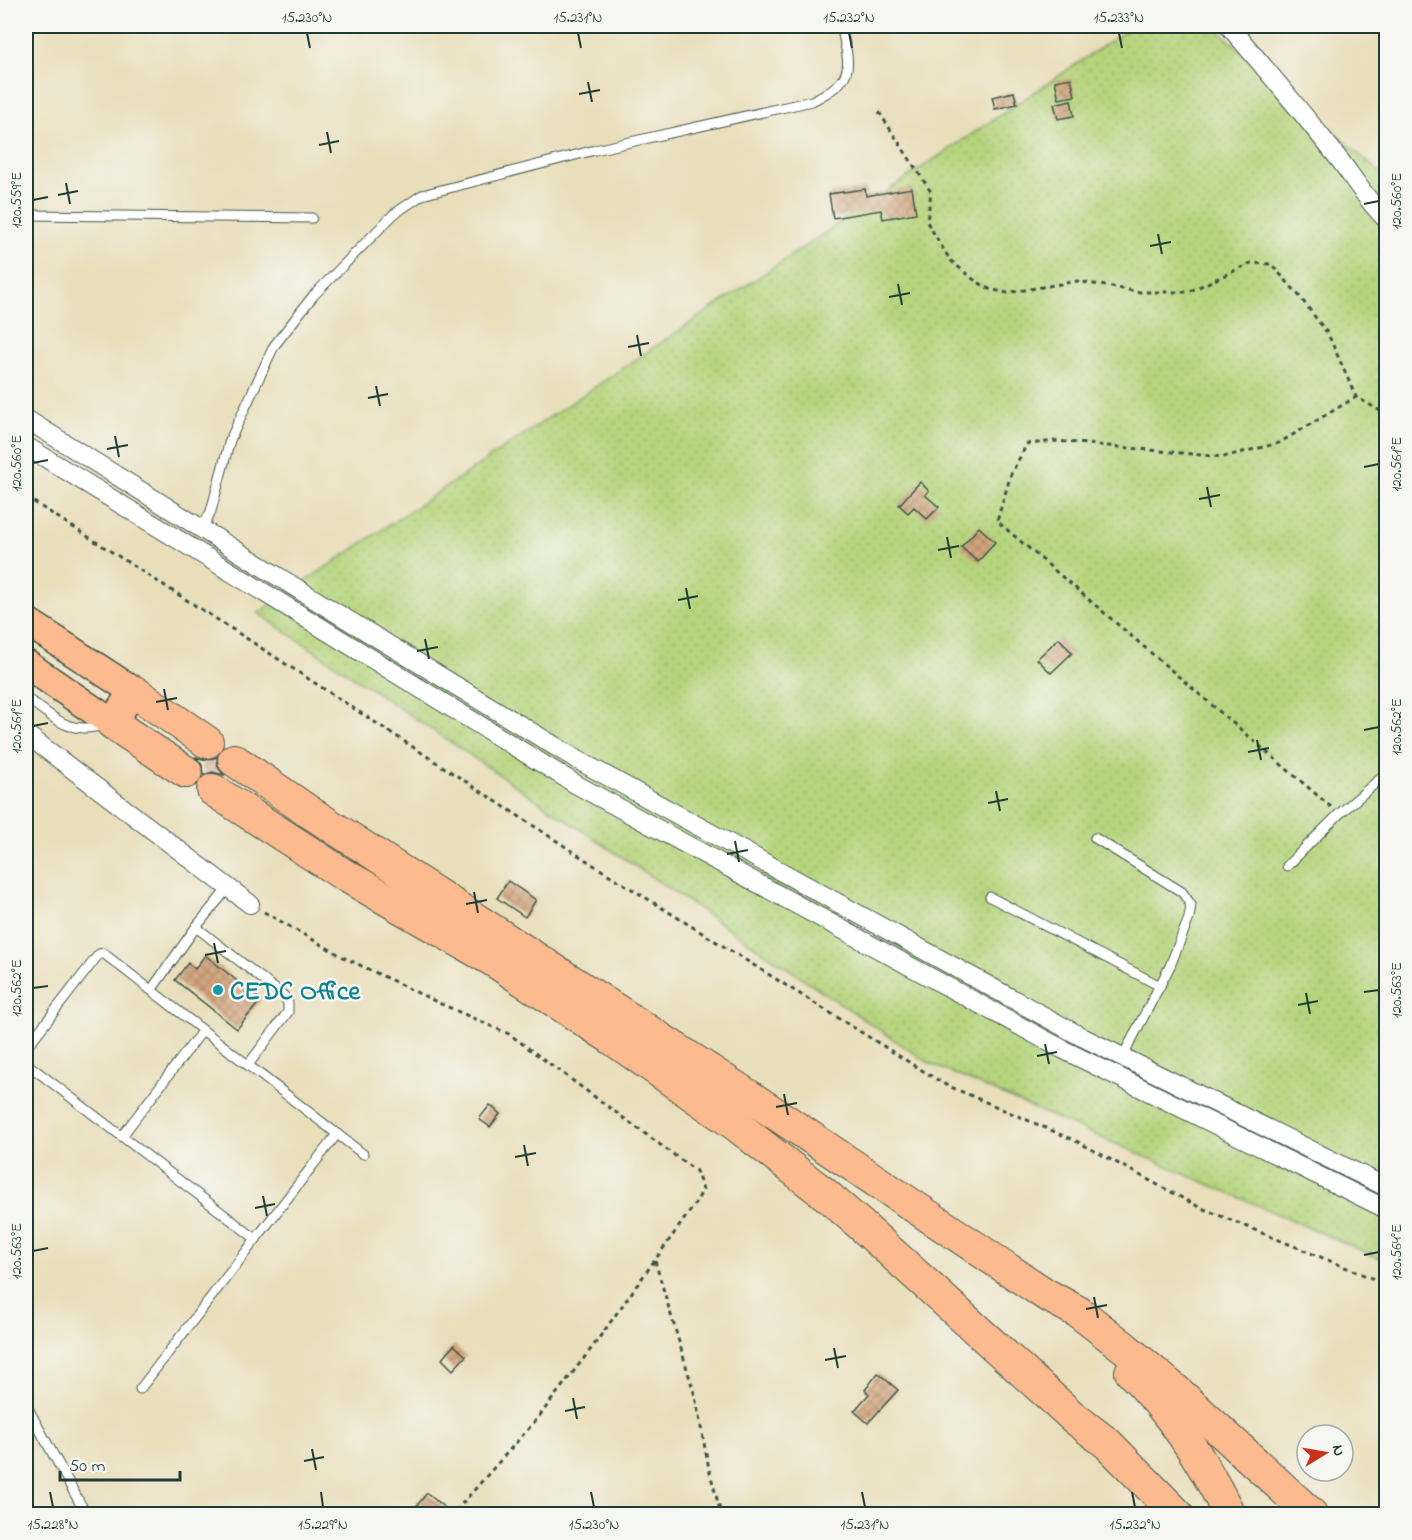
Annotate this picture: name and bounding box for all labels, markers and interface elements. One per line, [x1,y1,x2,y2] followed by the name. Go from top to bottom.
[282,7,332,29] text: 15.230°N
[554,7,602,29] text: 15.231°N
[823,7,875,29] text: 15.232°N
[1094,7,1144,29] text: 15.233°N
[6,172,28,228] text: 120.559°E
[1386,173,1408,229] text: 120.560°E
[6,435,28,491] text: 120.560°E
[1386,437,1408,491] text: 120.561°E
[1386,698,1408,756] text: 120.562°E
[6,699,28,753] text: 120.561°E
[6,959,28,1017] text: 120.562°E
[1386,962,1408,1018] text: 120.563°E
[230,974,361,1012] place label: CEDC Office
[211,983,225,997] marker: CEDC Office
[6,1223,28,1279] text: 120.563°E
[1386,1224,1408,1280] text: 120.564°E
[1295,1423,1355,1483] north arrow
[1325,1443,1351,1458] text: N
[60,1444,180,1482] scale bar
[69,1454,106,1480] text: 50 m
[27,1514,79,1536] text: 15.228°N
[298,1514,348,1536] text: 15.229°N
[569,1514,619,1536] text: 15.230°N
[841,1514,889,1536] text: 15.231°N
[1109,1514,1161,1536] text: 15.232°N

